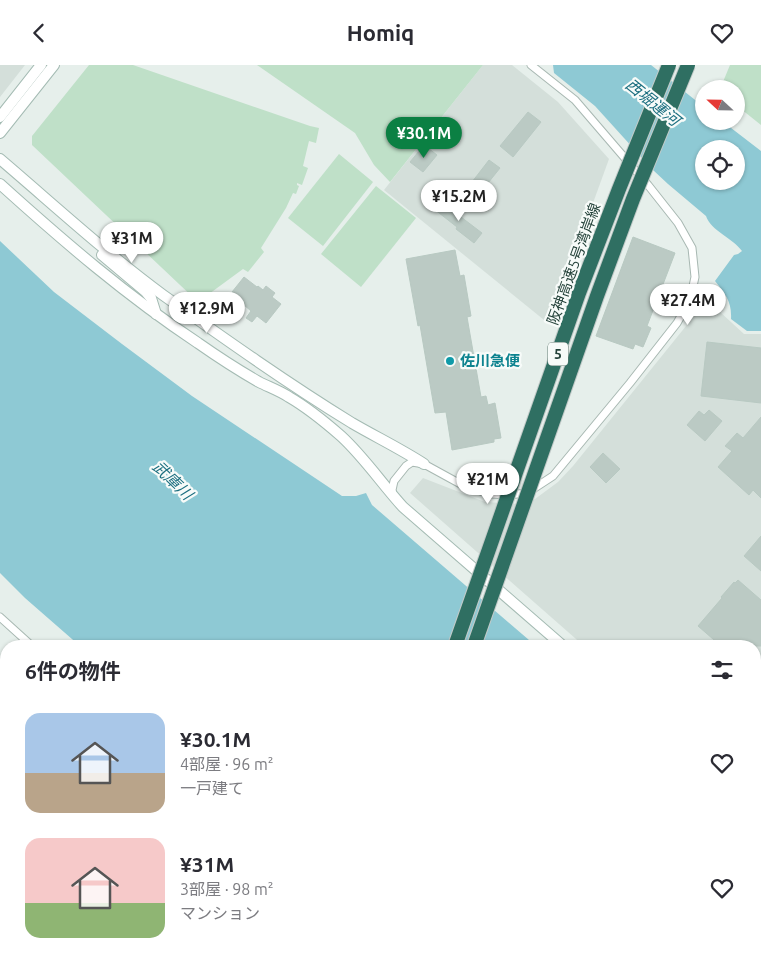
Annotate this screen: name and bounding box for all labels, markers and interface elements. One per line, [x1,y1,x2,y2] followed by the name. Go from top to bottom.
[25,19,53,47] icon: back
[708,19,736,47] icon: heart
[347,20,414,45] text: Homiq
[622,75,686,131] water label: 西堀運河
[695,80,745,130] north arrow
[695,80,745,190] map controls
[383,117,465,159] pin: ¥30.1M
[397,124,451,142] text: ¥30.1M
[695,140,745,190] button: locate
[418,179,500,222] pin: ¥15.2M
[432,187,486,205] text: ¥15.2M
[544,201,603,327] street label: 阪神高速5号湾岸線
[102,221,162,264] pin: ¥31M
[111,229,153,247] text: ¥31M
[647,283,729,326] pin: ¥27.4M
[166,291,248,334] pin: ¥12.9M
[661,291,715,309] text: ¥27.4M
[180,299,234,317] text: ¥12.9M
[548,343,568,365] road number: 5
[460,352,520,369] place label: 佐川急便
[444,355,456,367] marker: 佐川急便
[149,457,198,505] water label: 武庫川
[458,463,518,505] pin: ¥21M
[467,470,509,488] text: ¥21M
[708,656,736,684] icon: filters
[25,659,121,683] text: 6件の物件
[180,727,251,751] text: ¥30.1M
[65,733,125,793] icon: home
[708,749,736,777] icon: heart
[180,755,274,773] text: 4部屋 · 96 m²
[180,779,244,797] text: 一戸建て
[180,852,234,876] text: ¥31M
[65,858,125,918] icon: home
[708,874,736,902] icon: heart
[180,880,274,898] text: 3部屋 · 98 m²
[180,904,260,922] text: マンション

